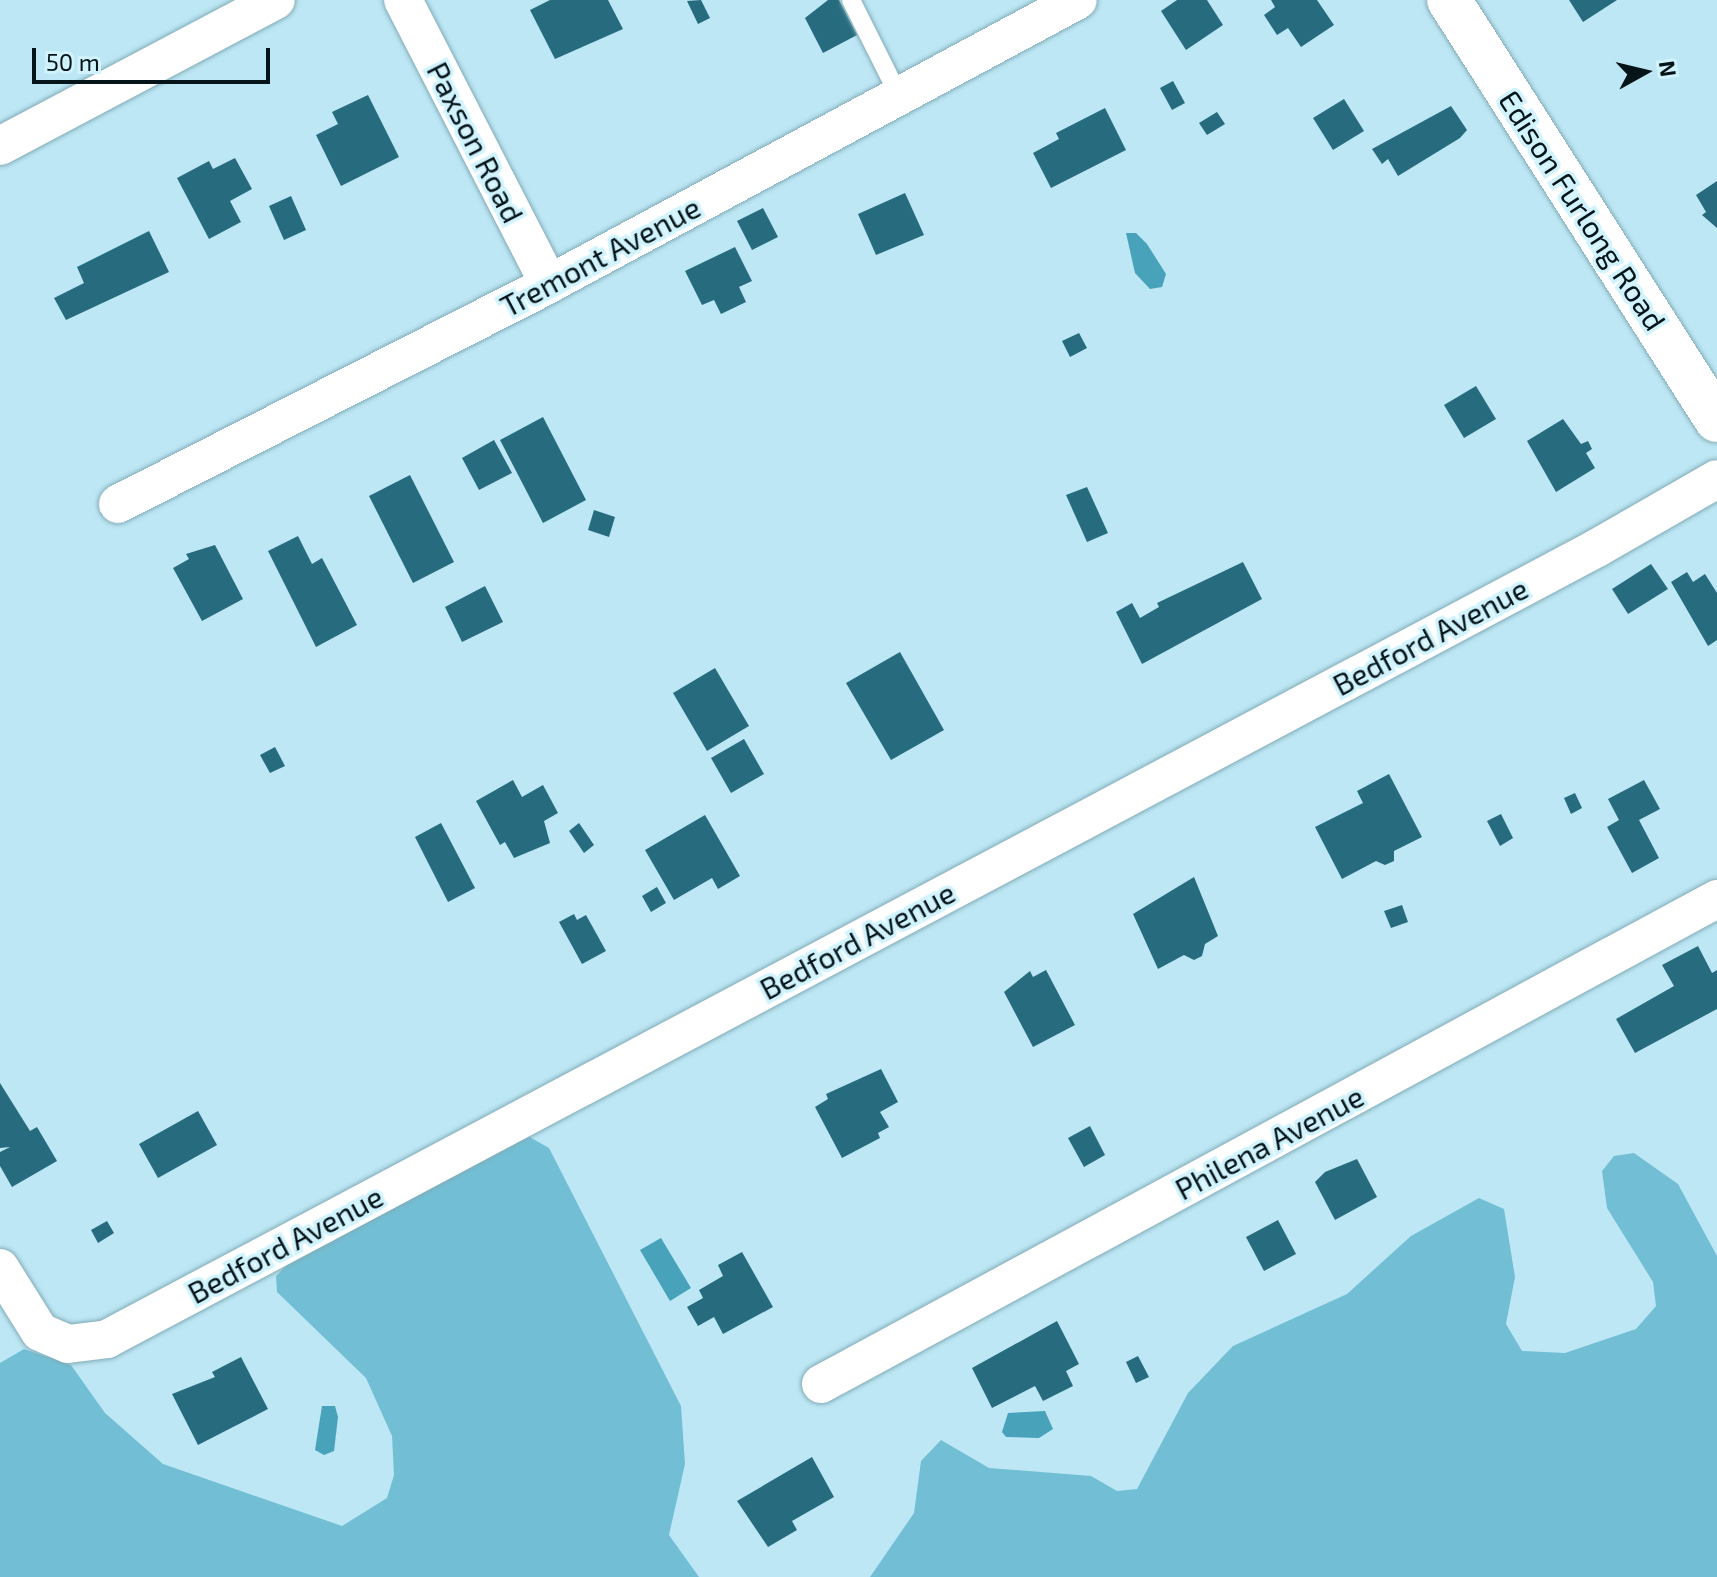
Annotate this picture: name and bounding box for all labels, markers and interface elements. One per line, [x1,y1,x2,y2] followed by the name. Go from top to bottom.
[36,32,274,82] scale bar
[1605,32,1685,112] north arrow
[46,47,100,76] text: 50 m
[420,56,532,228] street label: Paxson Road
[1655,59,1683,78] text: N
[1492,83,1674,337] street label: Edison Furlong Road
[494,188,706,324] street label: Tremont Avenue
[1326,569,1534,703] street label: Bedford Avenue
[753,873,961,1007] street label: Bedford Avenue
[1168,1077,1370,1207] street label: Philena Avenue
[181,1177,389,1311] street label: Bedford Avenue

